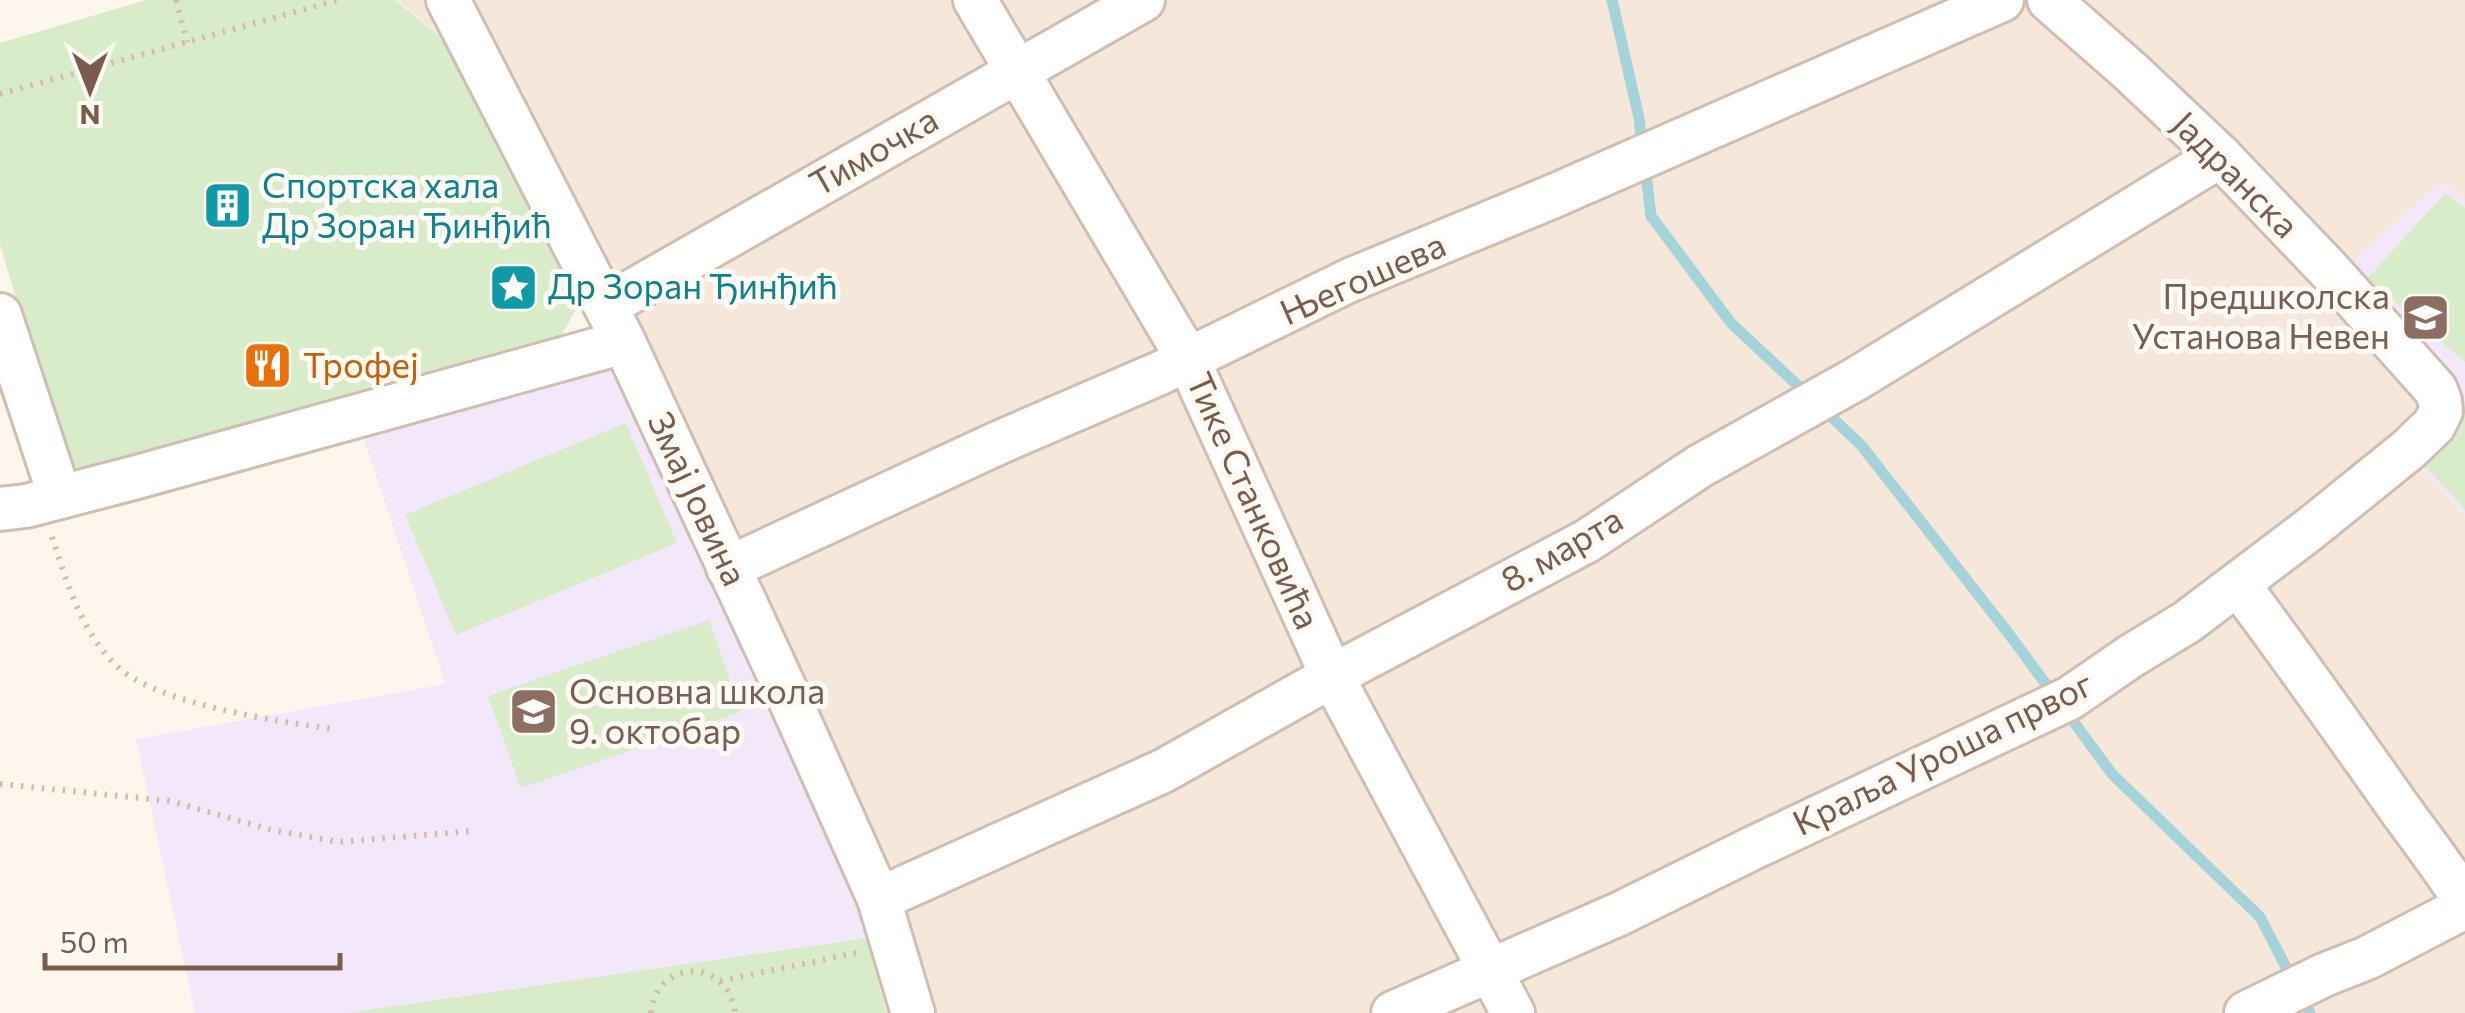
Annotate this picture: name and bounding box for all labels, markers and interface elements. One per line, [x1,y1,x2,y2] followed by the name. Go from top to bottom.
[40,40,140,140] north arrow
[801,96,944,204] street label: Тимочка
[80,99,101,133] text: N
[2164,101,2309,246] street label: Јадранска
[262,162,552,245] place label: Спортска хала Др Зоран Ђинђић
[201,180,253,232] building icon: Спортска хала Др Зоран Ђинђић
[1273,221,1451,332] street label: Његошева
[487,261,539,313] place icon: Др Зоран Ђинђић
[548,263,838,306] place label: Др Зоран Ђинђић
[2132,273,2390,356] place label: Предшколска Установа Невен
[2399,291,2451,343] school or university icon: Предшколска Установа Невен
[242,340,294,392] restaurant icon: Трофеј
[303,342,419,385] place label: Трофеј
[1179,365,1331,635] street label: Тике Станковића
[640,404,758,592] street label: Змај Јовина
[1492,496,1629,600] street label: 8. марта
[1785,660,2099,843] street label: Краља Уроша првог
[569,668,825,751] place label: Основна школа 9. октобар
[508,686,560,738] school or university icon: Основна школа 9. октобар
[45,908,340,970] scale bar
[60,922,129,959] text: 50 m

